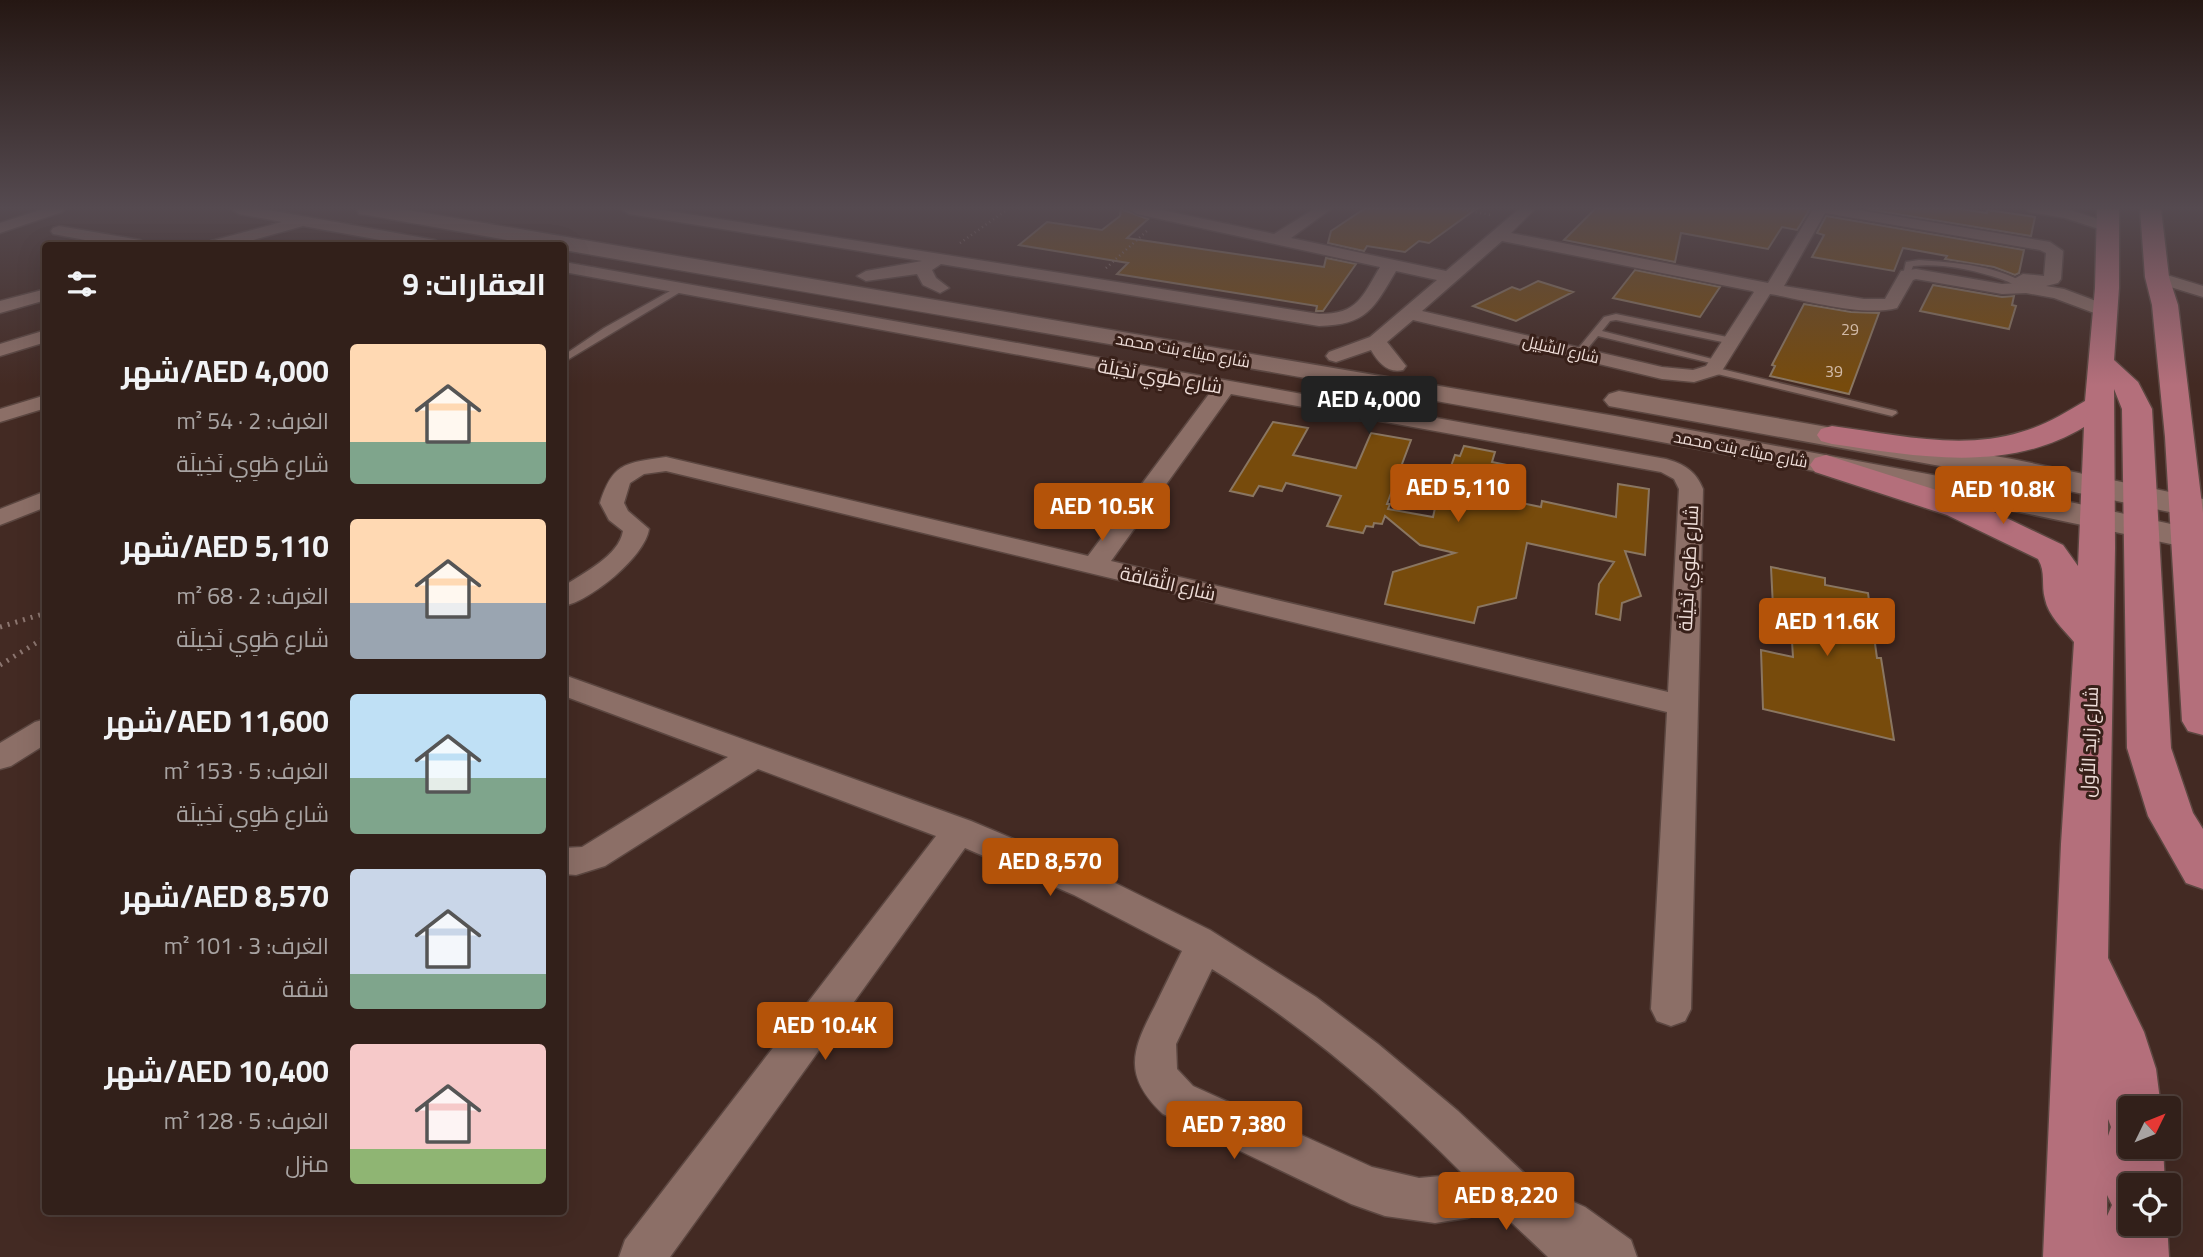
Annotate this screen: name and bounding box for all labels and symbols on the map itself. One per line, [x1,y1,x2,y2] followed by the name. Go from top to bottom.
[1841,314,1859,344] house number: 29
[1113,323,1253,377] street label: شارع ميثاء بنت محمد
[1520,326,1602,372] street label: شارع السِّلِيل
[1095,347,1225,405] street label: شارع طَوِي نَخِيلَة
[1825,356,1843,386] house number: 39
[1289,376,1449,436] pin: AED 4,000
[1671,421,1811,477] street label: شارع ميثاء بنت محمد
[1378,464,1538,524] pin: AED 5,110
[1923,466,2083,526] pin: AED 10.8K
[1022,484,1182,543] pin: AED 10.5K
[1667,504,1709,632] street label: شارع طَوِي نَخِيلَة
[1117,555,1219,611] street label: شارع الثَّقافة
[1747,598,1907,658] pin: AED 11.6K
[2069,686,2109,798] street label: شارع زايد الأول
[970,838,1130,898] pin: AED 8,570
[745,1002,905,1062] pin: AED 10.4K
[2118,1096,2180,1158] north arrow
[1154,1102,1314,1161] pin: AED 7,380
[1426,1172,1586,1232] pin: AED 8,220

